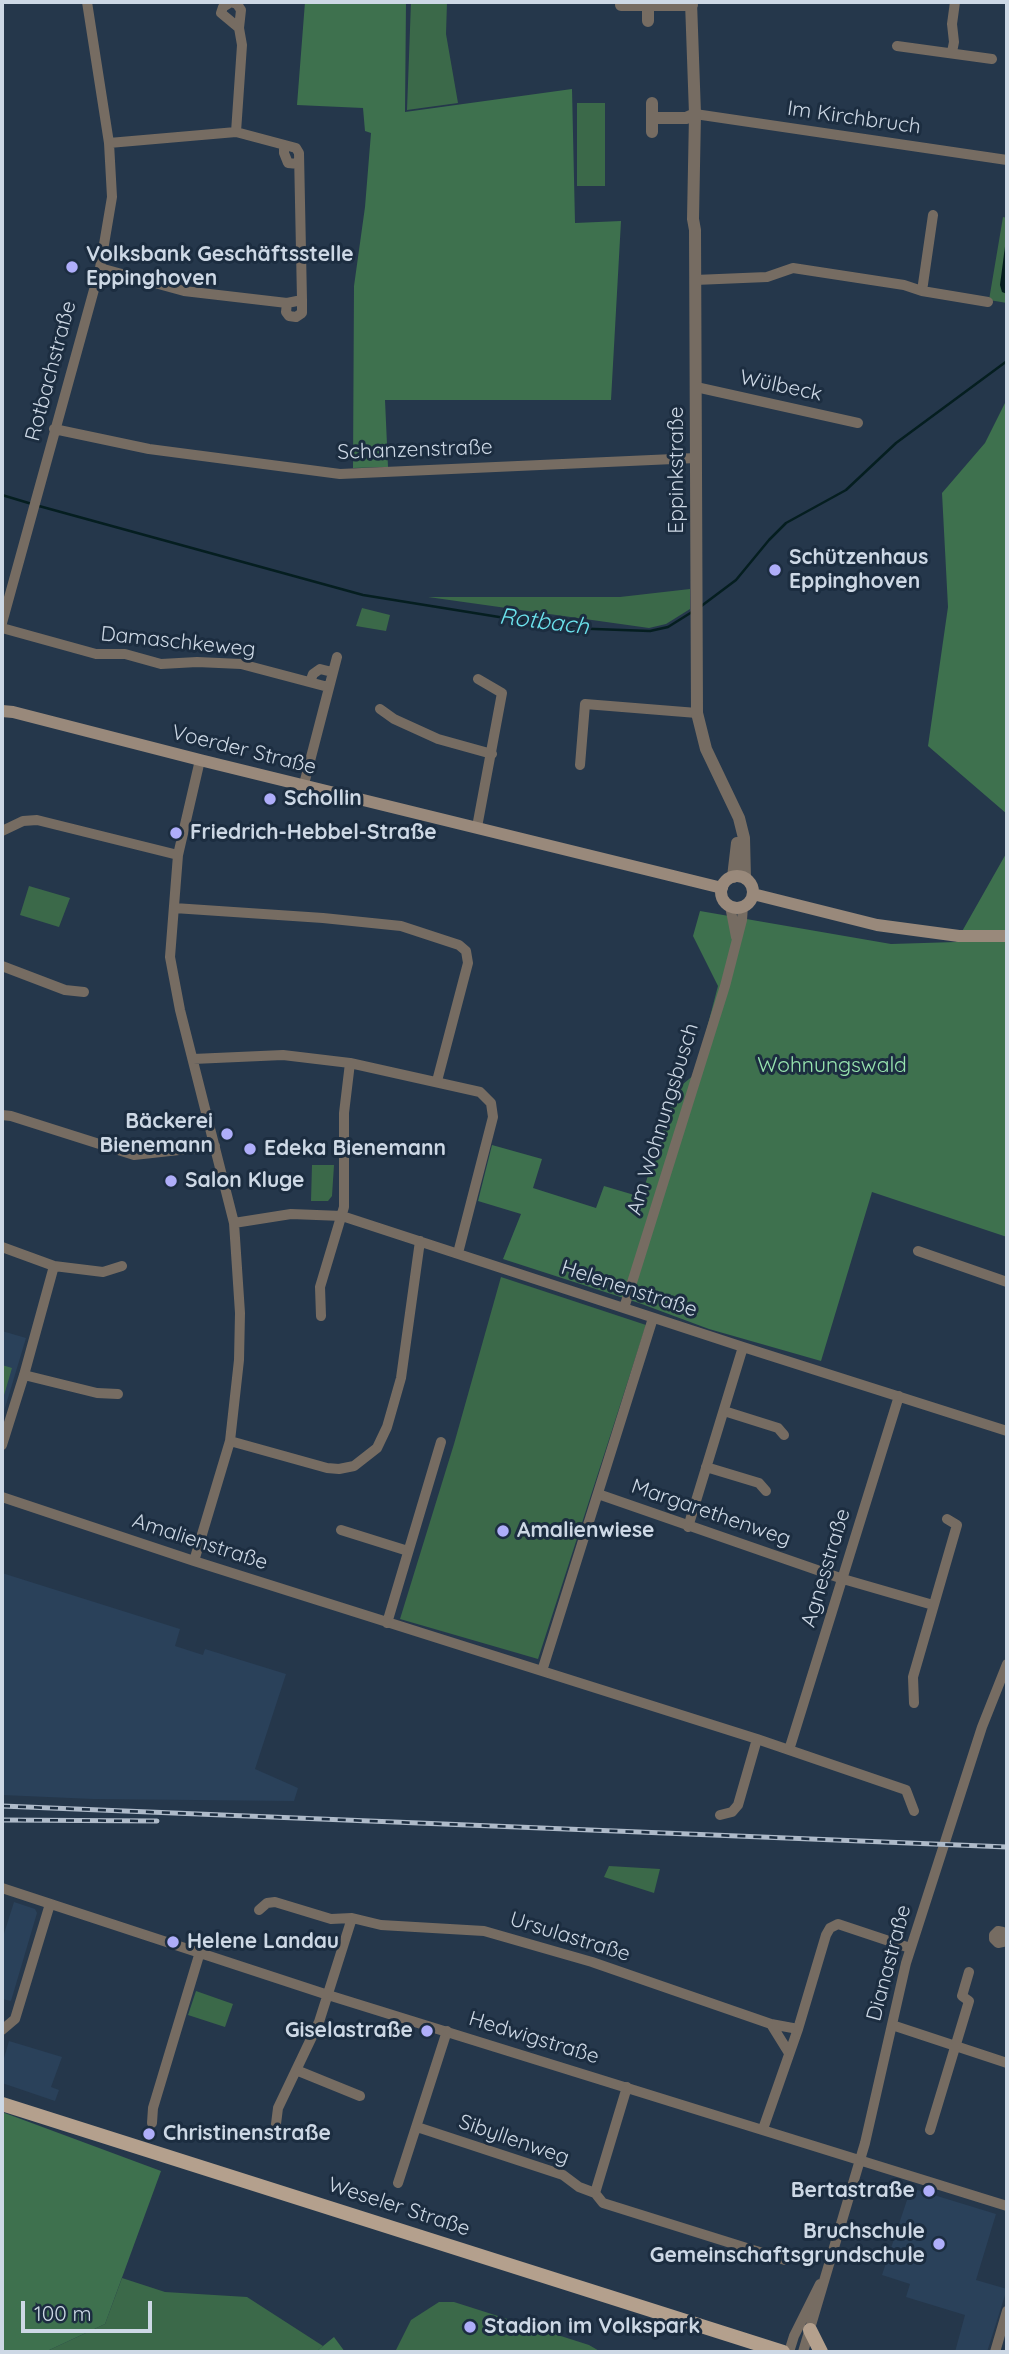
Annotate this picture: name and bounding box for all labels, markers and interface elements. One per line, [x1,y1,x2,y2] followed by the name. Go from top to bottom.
[786,96,922,140] street label: Im Kirchbruch
[86,242,354,292] place label: Volksbank Geschäftsstelle Eppinghoven
[64,259,80,275] marker: Volksbank Geschäftsstelle Eppinghoven
[20,298,82,444] street label: Rotbachstraße
[738,365,824,407] street label: Wülbeck
[664,406,690,534] street label: Eppinkstraße
[337,435,493,465] street label: Schanzenstraße
[789,545,928,595] place label: Schützenhaus Eppinghoven
[767,562,783,578] marker: Schützenhaus Eppinghoven
[498,603,590,641] water label: Rotbach
[99,621,257,663] street label: Damaschkeweg
[169,720,319,780] street label: Voerder Straße
[284,786,362,812] place label: Schollin
[262,791,278,807] marker: Schollin
[190,820,437,846] place label: Friedrich-Hebbel-Straße
[168,825,184,841] marker: Friedrich-Hebbel-Straße
[622,1020,704,1218] street label: Am Wohnungsbusch
[757,1053,907,1079] park label: Wohnungswald
[99,1109,213,1159] place label: Bäckerei Bienemann
[219,1126,235,1142] marker: Bäckerei Bienemann
[264,1136,446,1162] place label: Edeka Bienemann
[242,1141,258,1157] marker: Edeka Bienemann
[185,1168,304,1194] place label: Salon Kluge
[163,1173,179,1189] marker: Salon Kluge
[558,1255,700,1323] street label: Helenenstraße
[628,1474,794,1552] street label: Margarethenweg
[796,1506,856,1630] street label: Agnesstraße
[129,1508,271,1576] street label: Amalienstraße
[517,1518,654,1544] place label: Amalienwiese
[495,1523,511,1539] marker: Amalienwiese
[861,1902,917,2024] street label: Dianastraße
[507,1907,633,1967] street label: Ursulastraße
[187,1929,339,1955] place label: Helene Landau
[165,1934,181,1950] marker: Helene Landau
[466,2006,602,2070] street label: Hedwigstraße
[285,2018,413,2044] place label: Giselastraße
[419,2023,435,2039] marker: Giselastraße
[456,2109,572,2171] street label: Sibyllenweg
[163,2121,331,2147] place label: Christinenstraße
[141,2126,157,2142] marker: Christinenstraße
[325,2172,473,2242] street label: Weseler Straße
[791,2178,915,2204] place label: Bertastraße
[921,2183,937,2199] marker: Bertastraße
[650,2219,925,2269] place label: Bruchschule Gemeinschaftsgrundschule
[931,2236,947,2252] marker: Bruchschule Gemeinschaftsgrundschule
[24,2288,156,2332] scale bar
[34,2300,92,2326] text: 100 m
[484,2314,700,2340] place label: Stadion im Volkspark
[462,2319,478,2335] marker: Stadion im Volkspark

